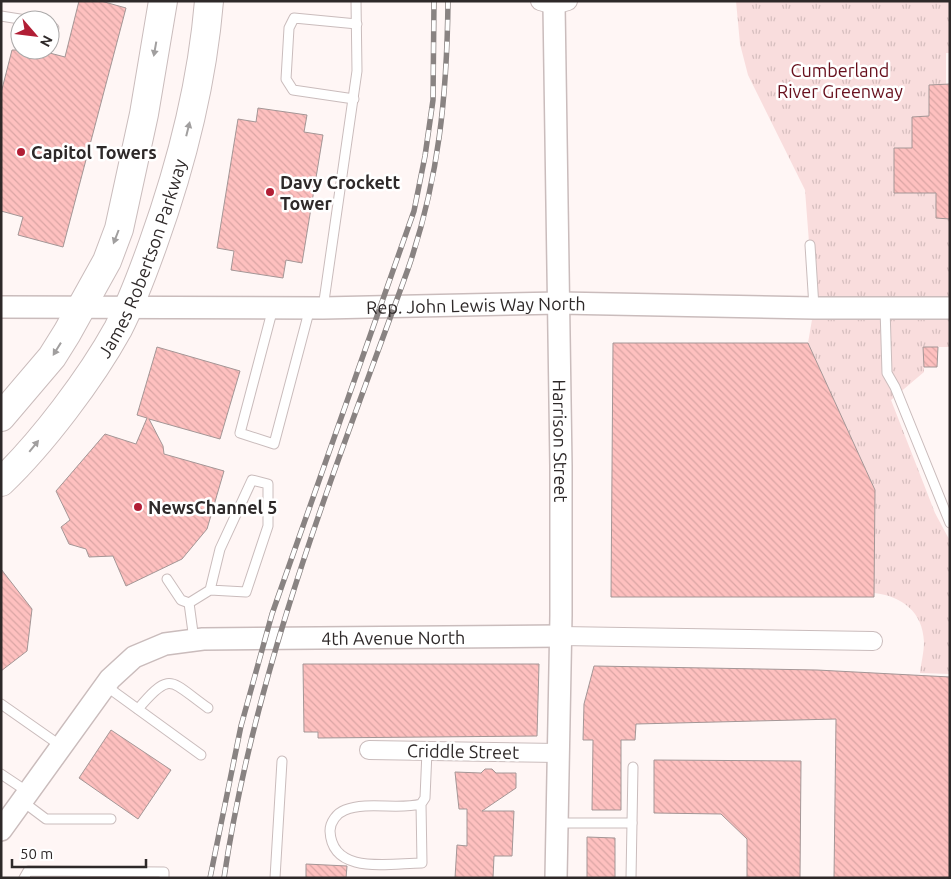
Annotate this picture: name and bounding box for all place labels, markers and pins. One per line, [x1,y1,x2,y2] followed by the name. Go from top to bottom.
[31,142,157,162] place label: Capitol Towers
[15,146,27,158] marker: Capitol Towers
[280,172,401,213] place label: Davy Crockett Tower
[264,186,276,198] marker: Davy Crockett Tower
[148,497,277,517] place label: NewsChannel 5
[132,501,144,513] marker: NewsChannel 5

